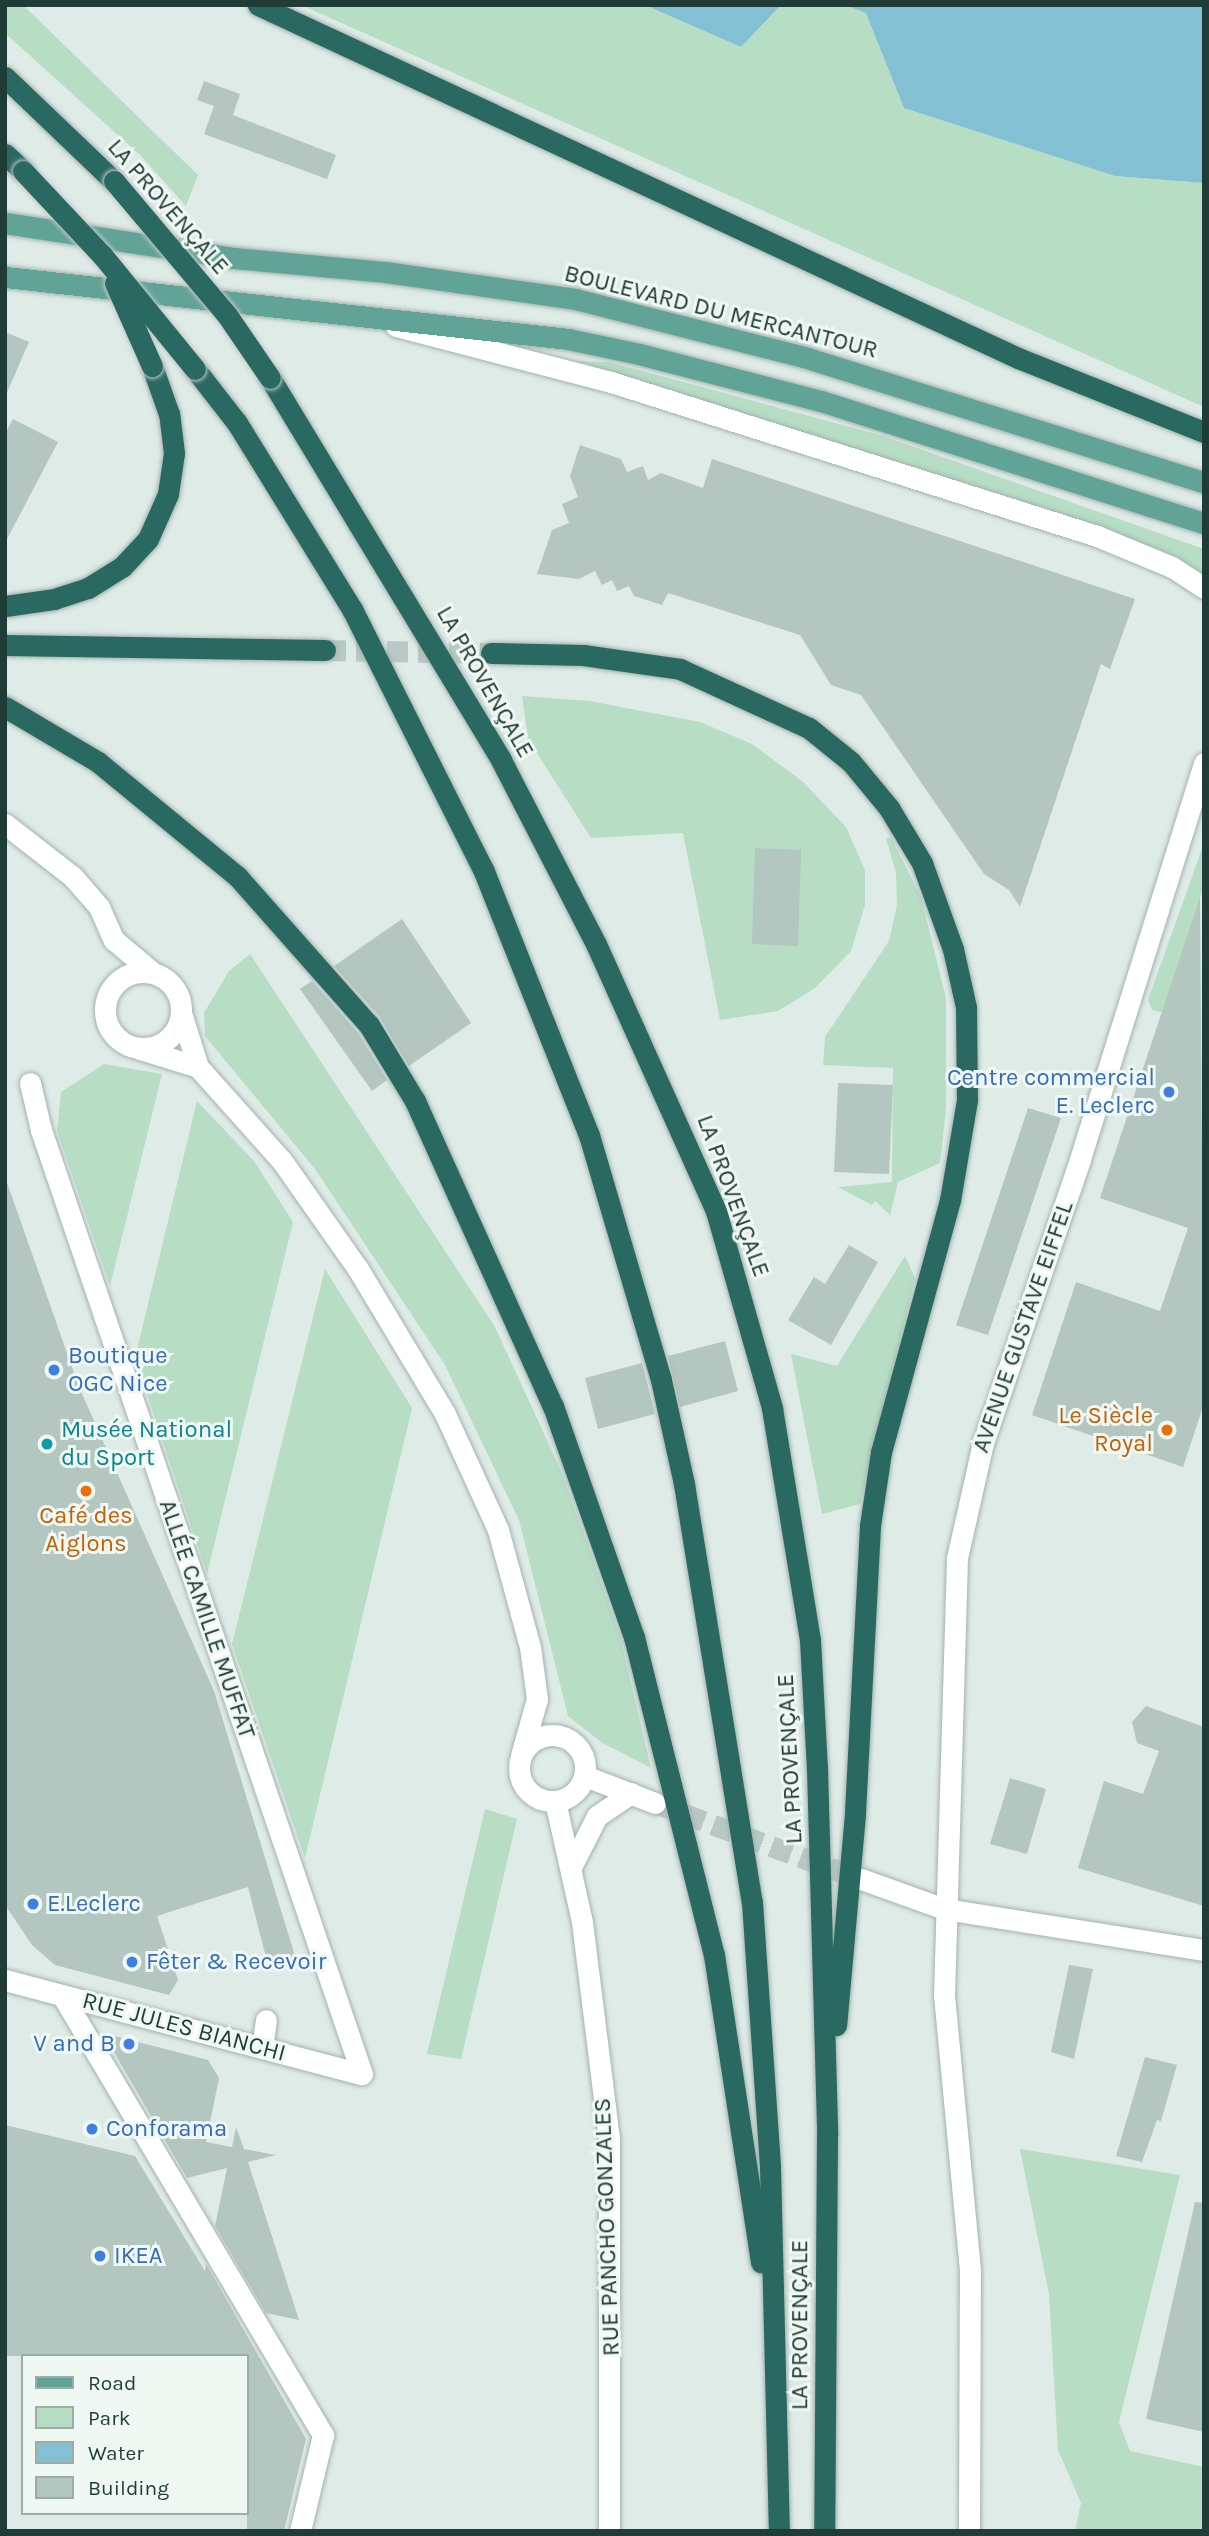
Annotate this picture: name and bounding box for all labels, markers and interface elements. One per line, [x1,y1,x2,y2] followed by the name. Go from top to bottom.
[101,133,235,281] street label: LA PROVENÇALE
[561,259,881,365] street label: BOULEVARD DU MERCANTOUR
[430,601,540,763] street label: LA PROVENÇALE
[947,1064,1155,1120] place label: Centre commercial E. Leclerc
[1161,1084,1177,1100] marker: Centre commercial E. Leclerc
[690,1111,776,1281] street label: LA PROVENÇALE
[966,1198,1080,1456] street label: AVENUE GUSTAVE EIFFEL
[68,1342,168,1398] place label: Boutique OGC Nice
[46,1362,62,1378] marker: Boutique OGC Nice
[1058,1402,1153,1458] place label: Le Siècle Royal
[61,1416,232,1472] place label: Musée National du Sport
[1159,1422,1175,1438] marker: Le Siècle Royal
[39,1436,55,1452] marker: Musée National du Sport
[78,1483,94,1499] marker: Café des Aiglons
[153,1496,261,1742] street label: ALLÉE CAMILLE MUFFAT
[39,1502,133,1558] place label: Café des Aiglons
[771,1673,809,1845] street label: LA PROVENÇALE
[47,1890,141,1918] place label: E.Leclerc
[25,1896,41,1912] marker: E.Leclerc
[146,1948,326,1976] place label: Fêter & Recevoir
[124,1954,140,1970] marker: Fêter & Recevoir
[79,1986,289,2068] street label: RUE JULES BIANCHI
[33,2030,115,2058] place label: V and B
[121,2036,137,2052] marker: V and B
[588,2097,626,2357] street label: RUE PANCHO GONZALES
[106,2115,227,2143] place label: Conforama
[84,2121,100,2137] marker: Conforama
[786,2240,814,2410] street label: LA PROVENÇALE
[114,2242,163,2270] place label: IKEA
[92,2248,108,2264] marker: IKEA
[21,2354,248,2515] legend
[88,2371,136,2395] text: Road
[88,2406,131,2430] text: Park
[88,2441,144,2465] text: Water
[88,2476,169,2500] text: Building

